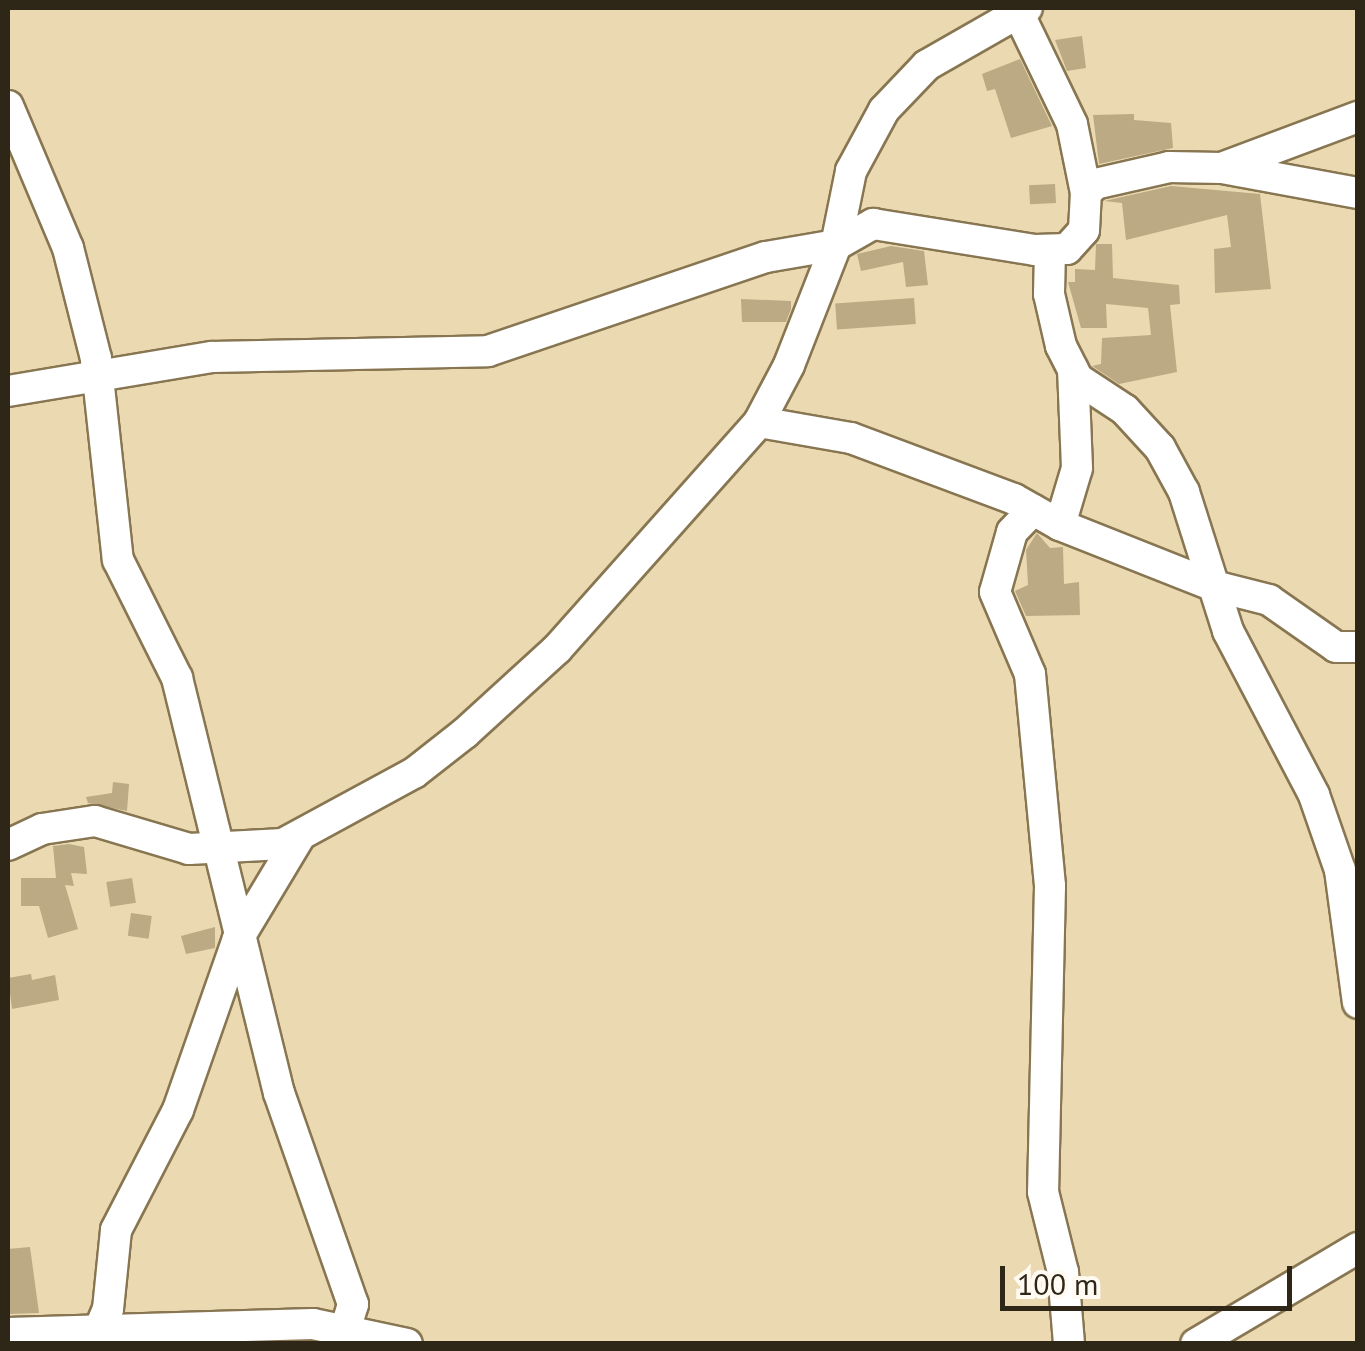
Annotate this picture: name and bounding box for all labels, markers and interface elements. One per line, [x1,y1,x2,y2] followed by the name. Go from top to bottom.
[1005,1246,1298,1308] scale bar
[1017,1264,1098,1303] text: 100 m

